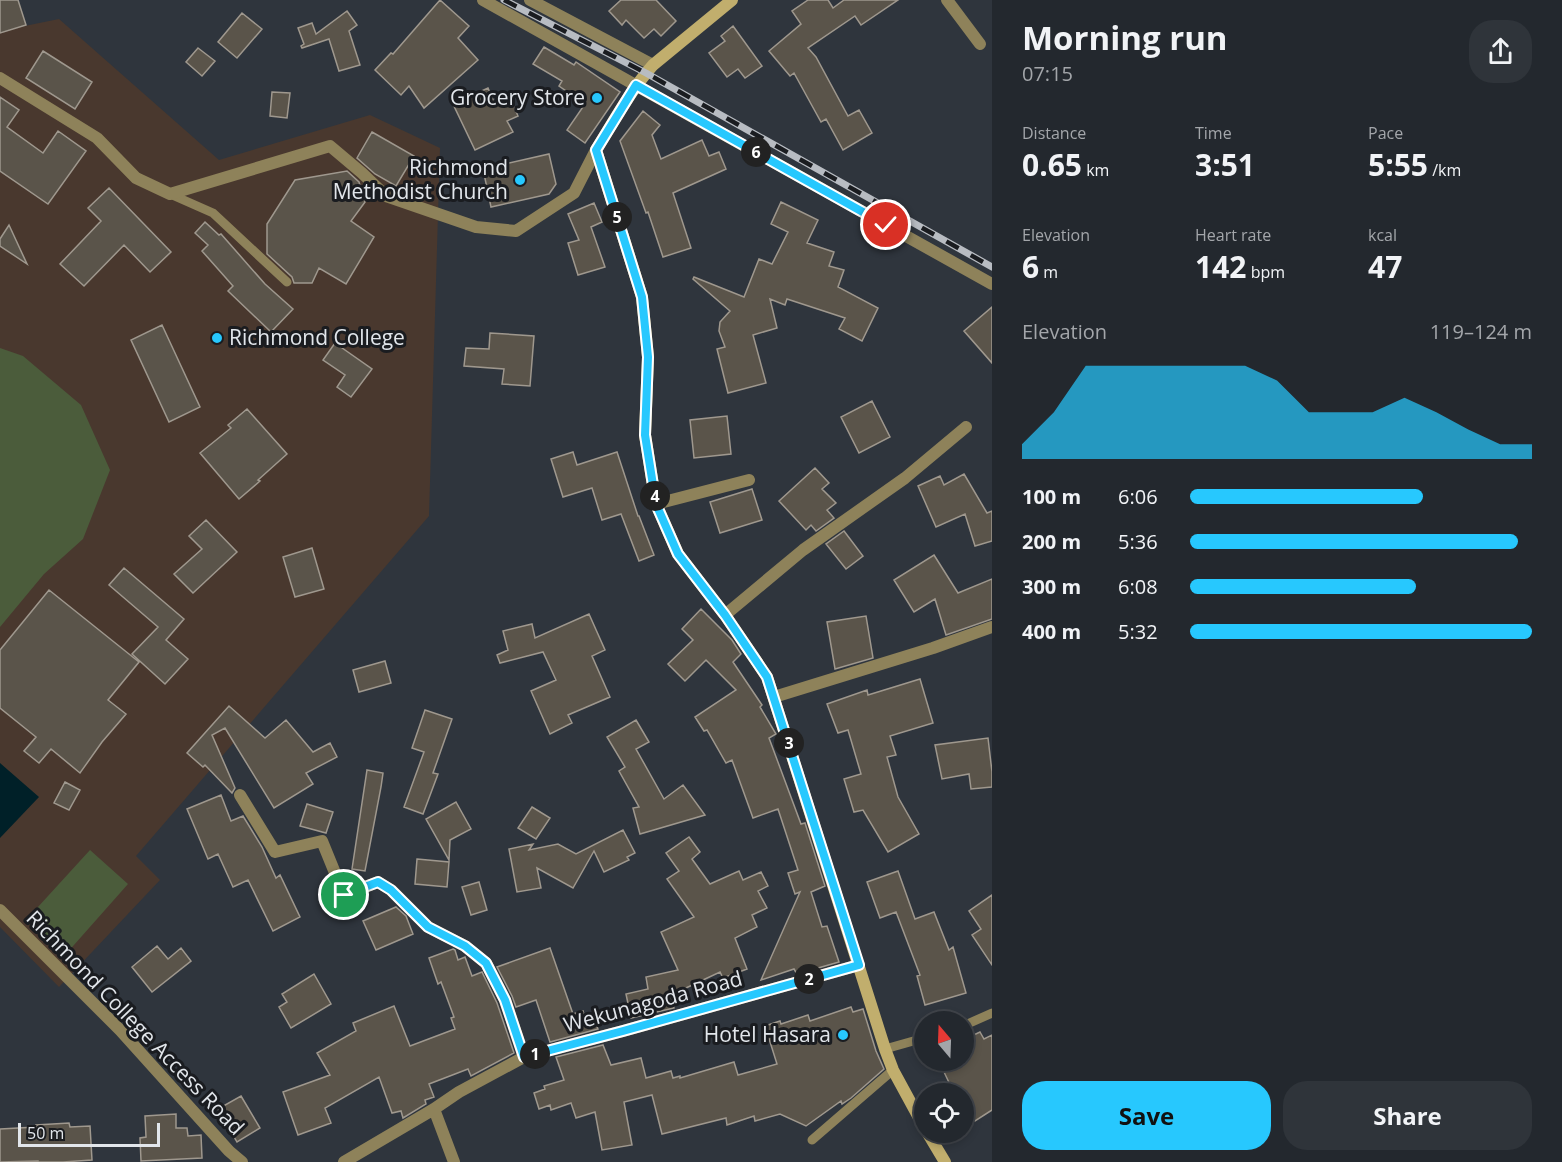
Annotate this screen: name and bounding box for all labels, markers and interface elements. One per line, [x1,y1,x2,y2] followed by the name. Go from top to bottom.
[1022,15,1228,60] text: Morning run
[1469,20,1532,83] button: share
[1022,60,1073,87] text: 07:15
[450,83,585,111] place label: Grocery Store
[590,91,604,105] marker: Grocery Store
[1022,122,1086,144] text: Distance
[1195,122,1232,144] text: Time
[1368,122,1403,144] text: Pace
[741,137,771,167] pin: 6
[751,141,761,163] text: 6
[1022,144,1082,185] text: 0.65
[1195,144,1255,185] text: 3:51
[1368,144,1428,185] text: 5:55
[333,153,508,205] place label: Richmond Methodist Church
[1082,159,1109,181] text: km
[1428,159,1461,181] text: /km
[513,173,527,187] marker: Richmond Methodist Church
[860,199,911,250] pin
[602,202,632,232] pin: 5
[612,206,622,228] text: 5
[869,208,902,241] icon: check
[1022,224,1090,246] text: Elevation
[1195,224,1271,246] text: Heart rate
[1368,224,1397,246] text: kcal
[1022,246,1039,287] text: 6
[1195,246,1246,287] text: 142
[1368,246,1402,287] text: 47
[1039,261,1058,283] text: m
[1246,261,1285,283] text: bpm
[1022,318,1107,345] text: Elevation
[1430,318,1532,345] text: 119–124 m
[229,323,405,351] place label: Richmond College
[210,331,224,345] marker: Richmond College
[640,481,670,511] pin: 4
[1022,483,1081,510] text: 100 m
[1118,483,1158,510] text: 6:06
[650,485,660,507] text: 4
[1022,528,1081,555] text: 200 m
[1118,528,1158,555] text: 5:36
[1022,573,1081,600] text: 300 m
[1118,573,1158,600] text: 6:08
[1022,618,1081,645] text: 400 m
[1118,618,1158,645] text: 5:32
[774,728,804,758] pin: 3
[784,732,794,754] text: 3
[318,869,369,920] pin
[327,878,360,911] icon: arrive
[21,904,251,1141] street label: Richmond College Access Road
[560,964,745,1038] street label: Wekunagoda Road
[794,964,824,994] pin: 2
[804,968,814,990] text: 2
[914,1011,974,1071] north arrow
[914,1011,974,1143] map controls
[704,1020,831,1048] place label: Hotel Hasara
[836,1028,850,1042] marker: Hotel Hasara
[520,1039,550,1069] pin: 1
[530,1043,540,1065] text: 1
[1022,1081,1271,1150] button: Save
[1283,1081,1532,1150] button: Share
[914,1083,974,1143] button: locate
[18,1120,160,1148] scale bar
[27,1122,64,1144] text: 50 m

